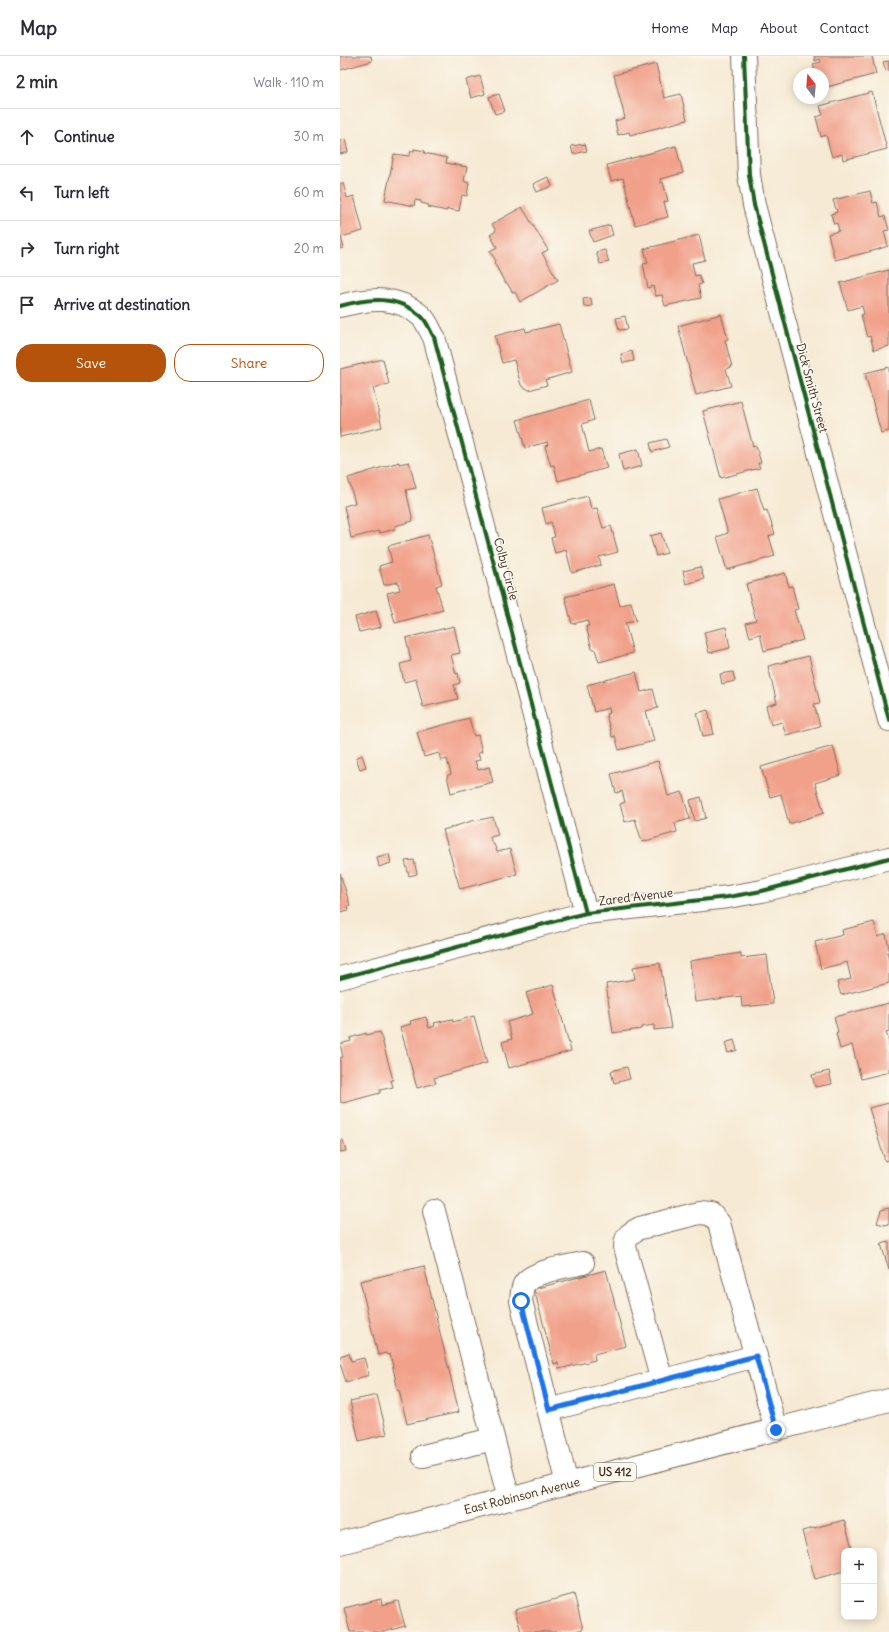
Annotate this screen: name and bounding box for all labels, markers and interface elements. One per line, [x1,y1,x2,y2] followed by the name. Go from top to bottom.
[20,16,57,40] text: Map
[651,19,689,37] text: Home
[711,19,738,37] text: Map
[760,19,798,37] text: About
[820,19,869,37] text: Contact
[793,68,829,104] north arrow
[16,71,58,93] text: 2 min
[253,74,324,91] text: Walk · 110 m
[16,126,38,148] icon: ahead
[54,127,115,146] text: Continue
[294,128,324,145] text: 30 m
[16,182,38,204] icon: left
[54,183,109,202] text: Turn left
[293,184,324,201] text: 60 m
[16,238,38,260] icon: right
[54,239,119,258] text: Turn right
[294,240,324,257] text: 20 m
[16,294,38,316] icon: arrive
[54,295,190,314] text: Arrive at destination
[793,341,832,434] street label: Dick Smith Street
[16,344,166,382] button: Save
[174,344,324,382] button: Share
[491,536,522,602] street label: Colby Circle
[598,885,674,908] street label: Zared Avenue
[512,1292,530,1310] route start
[767,1421,785,1439] route end
[594,1463,636,1481] road number: US 412
[462,1474,581,1517] street label: East Robinson Avenue
[841,1548,877,1620] map controls
[841,1548,877,1584] button: +
[841,1584,877,1620] button: −

